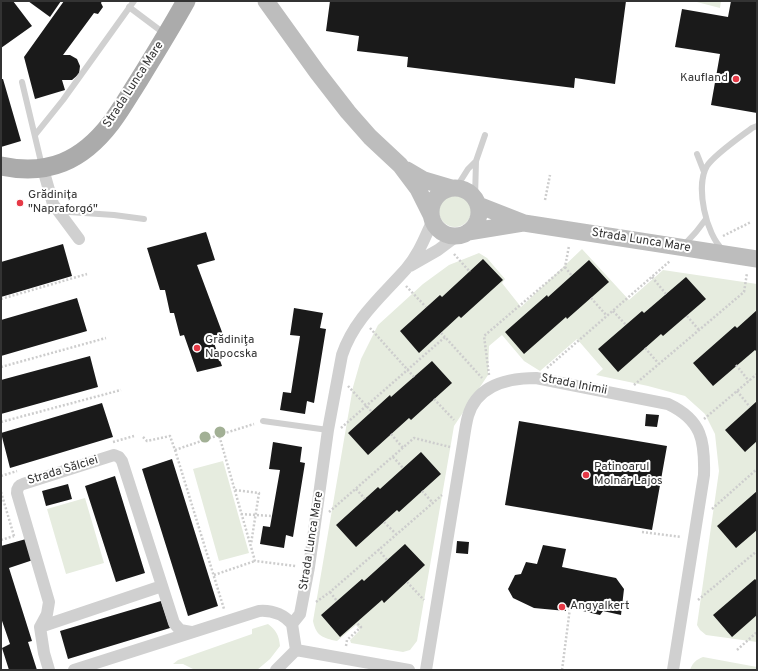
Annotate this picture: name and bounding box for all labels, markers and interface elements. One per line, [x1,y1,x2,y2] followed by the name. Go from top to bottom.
[101,39,167,131] street label: Strada Lunca Mare
[680,72,728,86] place label: Kaufland
[731,74,741,84] marker: Kaufland
[28,189,98,217] place label: Grădinița "Napraforgó"
[15,198,25,208] marker: Grădinița "Napraforgó"
[590,226,692,256] street label: Strada Lunca Mare
[205,334,257,362] place label: Grădiniţa Napocska
[192,343,202,353] marker: Grădiniţa Napocska
[540,372,608,398] street label: Strada Inimii
[26,453,100,489] street label: Strada Sălciei
[594,461,663,489] place label: Patinoarul Molnár Lajos
[581,470,591,480] marker: Patinoarul Molnár Lajos
[297,490,327,592] street label: Strada Lunca Mare
[570,600,629,614] place label: Angyalkert
[557,602,567,612] marker: Angyalkert

